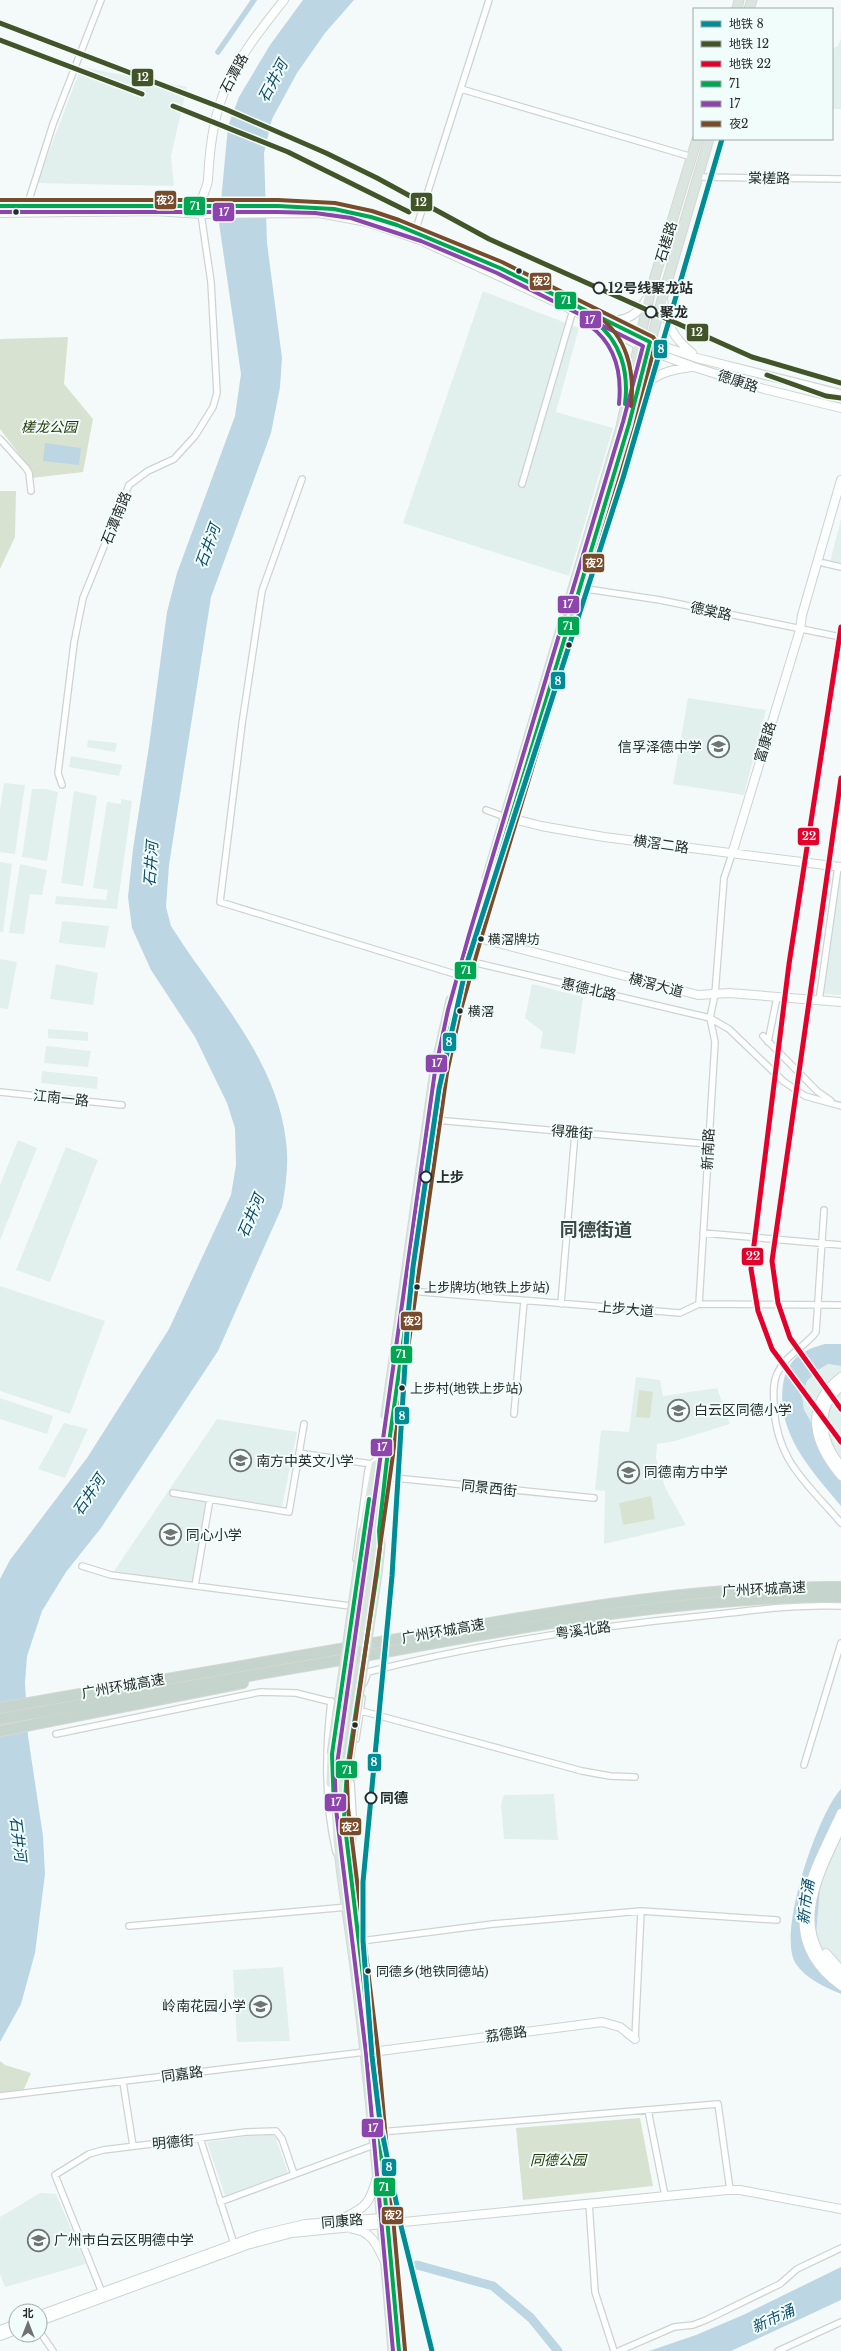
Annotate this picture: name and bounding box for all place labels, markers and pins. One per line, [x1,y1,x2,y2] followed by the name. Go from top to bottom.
[11,207,21,217] unlabelled marker
[514,266,524,276] unlabelled marker
[608,279,693,297] place label: 12号线聚龙站
[592,281,606,295] marker: 12号线聚龙站
[660,303,688,321] place label: 聚龙
[644,305,658,319] marker: 聚龙
[564,640,574,650] unlabelled marker
[705,734,731,760] school or university icon: 信孚泽德中学
[618,738,702,756] place label: 信孚泽德中学
[488,931,540,948] place label: 横滘牌坊
[476,934,486,944] marker: 横滘牌坊
[468,1003,494,1020] place label: 横滘
[455,1006,465,1016] marker: 横滘
[436,1168,464,1186] place label: 上步
[419,1170,433,1184] marker: 上步
[424,1279,550,1296] place label: 上步牌坊(地铁上步站)
[412,1282,422,1292] marker: 上步牌坊(地铁上步站)
[410,1380,523,1397] place label: 上步村(地铁上步站)
[397,1383,407,1393] marker: 上步村(地铁上步站)
[666,1397,692,1423] school or university icon: 白云区同德小学
[694,1401,792,1419] place label: 白云区同德小学
[227,1448,253,1474] school or university icon: 南方中英文小学
[256,1452,354,1470] place label: 南方中英文小学
[615,1459,641,1485] school or university icon: 同德南方中学
[644,1463,728,1481] place label: 同德南方中学
[157,1522,183,1548] school or university icon: 同心小学
[186,1526,242,1544] place label: 同心小学
[350,1720,360,1730] unlabelled marker
[380,1789,408,1807] place label: 同德
[364,1791,378,1805] marker: 同德
[376,1963,489,1980] place label: 同德乡(地铁同德站)
[363,1966,373,1976] marker: 同德乡(地铁同德站)
[248,1993,274,2019] school or university icon: 岭南花园小学
[162,1997,246,2015] place label: 岭南花园小学
[25,2227,51,2253] school or university icon: 广州市白云区明德中学
[54,2231,194,2249] place label: 广州市白云区明德中学

